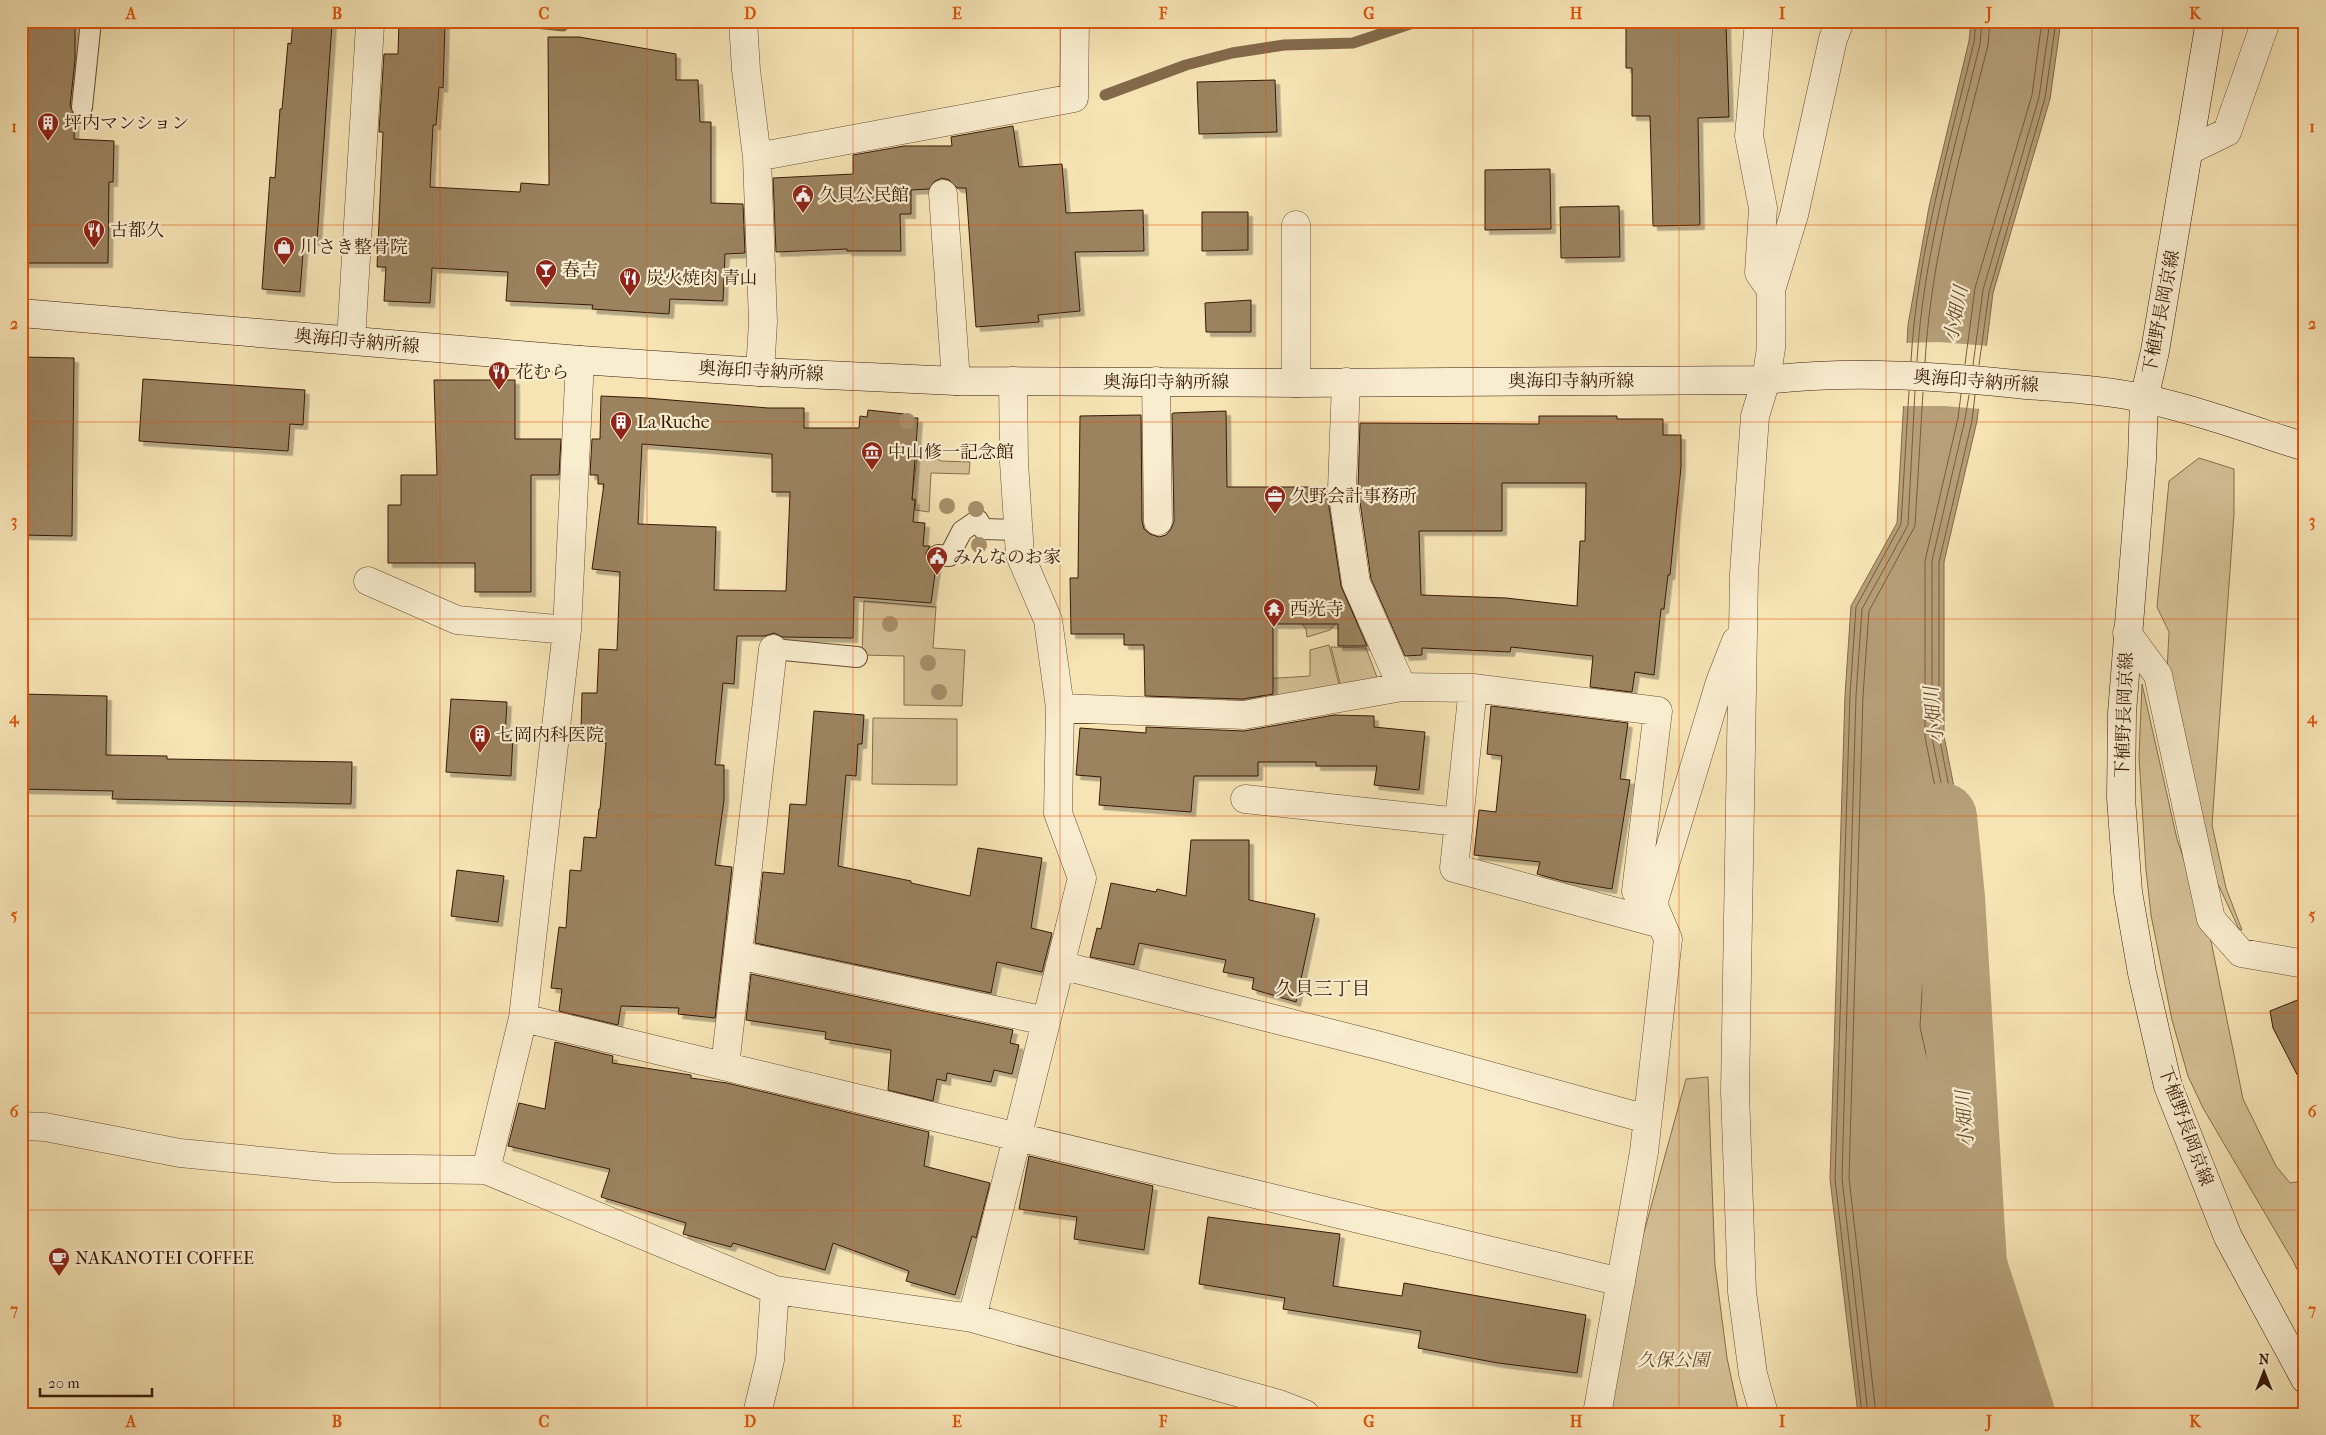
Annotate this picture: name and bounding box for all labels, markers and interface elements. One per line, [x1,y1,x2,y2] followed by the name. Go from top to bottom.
[125,4,137,23] text: A
[332,4,342,23] text: B
[539,4,550,23] text: C
[744,4,756,23] text: D
[952,4,962,23] text: E
[1158,4,1168,23] text: F
[1363,4,1375,23] text: G
[1570,4,1583,23] text: H
[1779,4,1786,23] text: I
[1984,4,1992,24] text: J
[2189,4,2202,23] text: K
[36,111,60,142] building icon: 坪内マンション
[64,113,189,134] place label: 坪内マンション
[11,117,17,136] text: 1
[2309,117,2315,136] text: 1
[791,183,815,214] public building icon: 久貝公民館
[819,185,909,206] place label: 久貝公民館
[82,218,106,249] restaurant icon: 古都久
[110,220,164,241] place label: 古都久
[272,235,296,266] shop icon: 川さき整骨院
[300,237,408,258] place label: 川さき整骨院
[2139,248,2184,376] street label: 下植野長岡京線
[534,258,558,289] bar icon: 春吉
[562,260,598,281] place label: 春吉
[618,266,642,297] restaurant icon: 炭火焼肉 青山
[646,268,758,289] place label: 炭火焼肉 青山
[1940,282,1973,344] water label: 小畑川
[10,314,18,333] text: 2
[2308,314,2316,333] text: 2
[293,326,421,357] street label: 奥海印寺納所線
[698,358,824,385] street label: 奥海印寺納所線
[487,360,511,391] restaurant icon: 花むら
[515,362,569,383] place label: 花むら
[1912,367,2040,396] street label: 奥海印寺納所線
[1508,371,1634,392] street label: 奥海印寺納所線
[1103,372,1229,393] street label: 奥海印寺納所線
[609,410,633,441] building icon: La Ruche
[637,412,710,433] place label: La Ruche
[860,440,884,471] museum icon: 中山修一記念館
[888,442,1014,463] place label: 中山修一記念館
[1263,484,1287,515] office icon: 久野会計事務所
[1291,486,1417,507] place label: 久野会計事務所
[11,511,17,531] text: 3
[2309,511,2315,531] text: 3
[925,545,949,576] public building icon: みんなのお家
[953,547,1061,568] place label: みんなのお家
[1262,597,1286,628] temple icon: 西光寺
[1290,599,1344,620] place label: 西光寺
[2112,652,2137,778] street label: 下植野長岡京線
[1920,683,1948,744] water label: 小畑川
[8,708,20,728] text: 4
[2306,708,2318,728] text: 4
[468,723,492,754] building icon: 七岡内科医院
[496,725,604,746] place label: 七岡内科医院
[11,905,18,924] text: 5
[2309,905,2316,924] text: 5
[1275,978,1371,1000] district label: 久貝三丁目
[2154,1063,2217,1189] street label: 下植野長岡京線
[1952,1088,1978,1148] water label: 小畑川
[10,1102,19,1121] text: 6
[2308,1102,2317,1121] text: 6
[47,1246,71,1277] cafe icon: NAKANOTEI COFFEE
[75,1248,254,1269] place label: NAKANOTEI COFFEE
[9,1300,18,1319] text: 7
[2307,1300,2316,1319] text: 7
[2238,1348,2288,1398] north arrow
[1637,1350,1712,1371] park label: 久保公園
[2259,1351,2270,1368] text: N
[40,1365,152,1397] scale bar
[48,1374,80,1392] text: 20 m
[125,1412,137,1431] text: A
[332,1412,342,1431] text: B
[539,1412,550,1431] text: C
[744,1412,756,1431] text: D
[952,1412,962,1431] text: E
[1158,1412,1168,1431] text: F
[1363,1412,1375,1431] text: G
[1570,1412,1583,1431] text: H
[1779,1412,1786,1431] text: I
[1984,1412,1992,1432] text: J
[2189,1412,2202,1431] text: K

